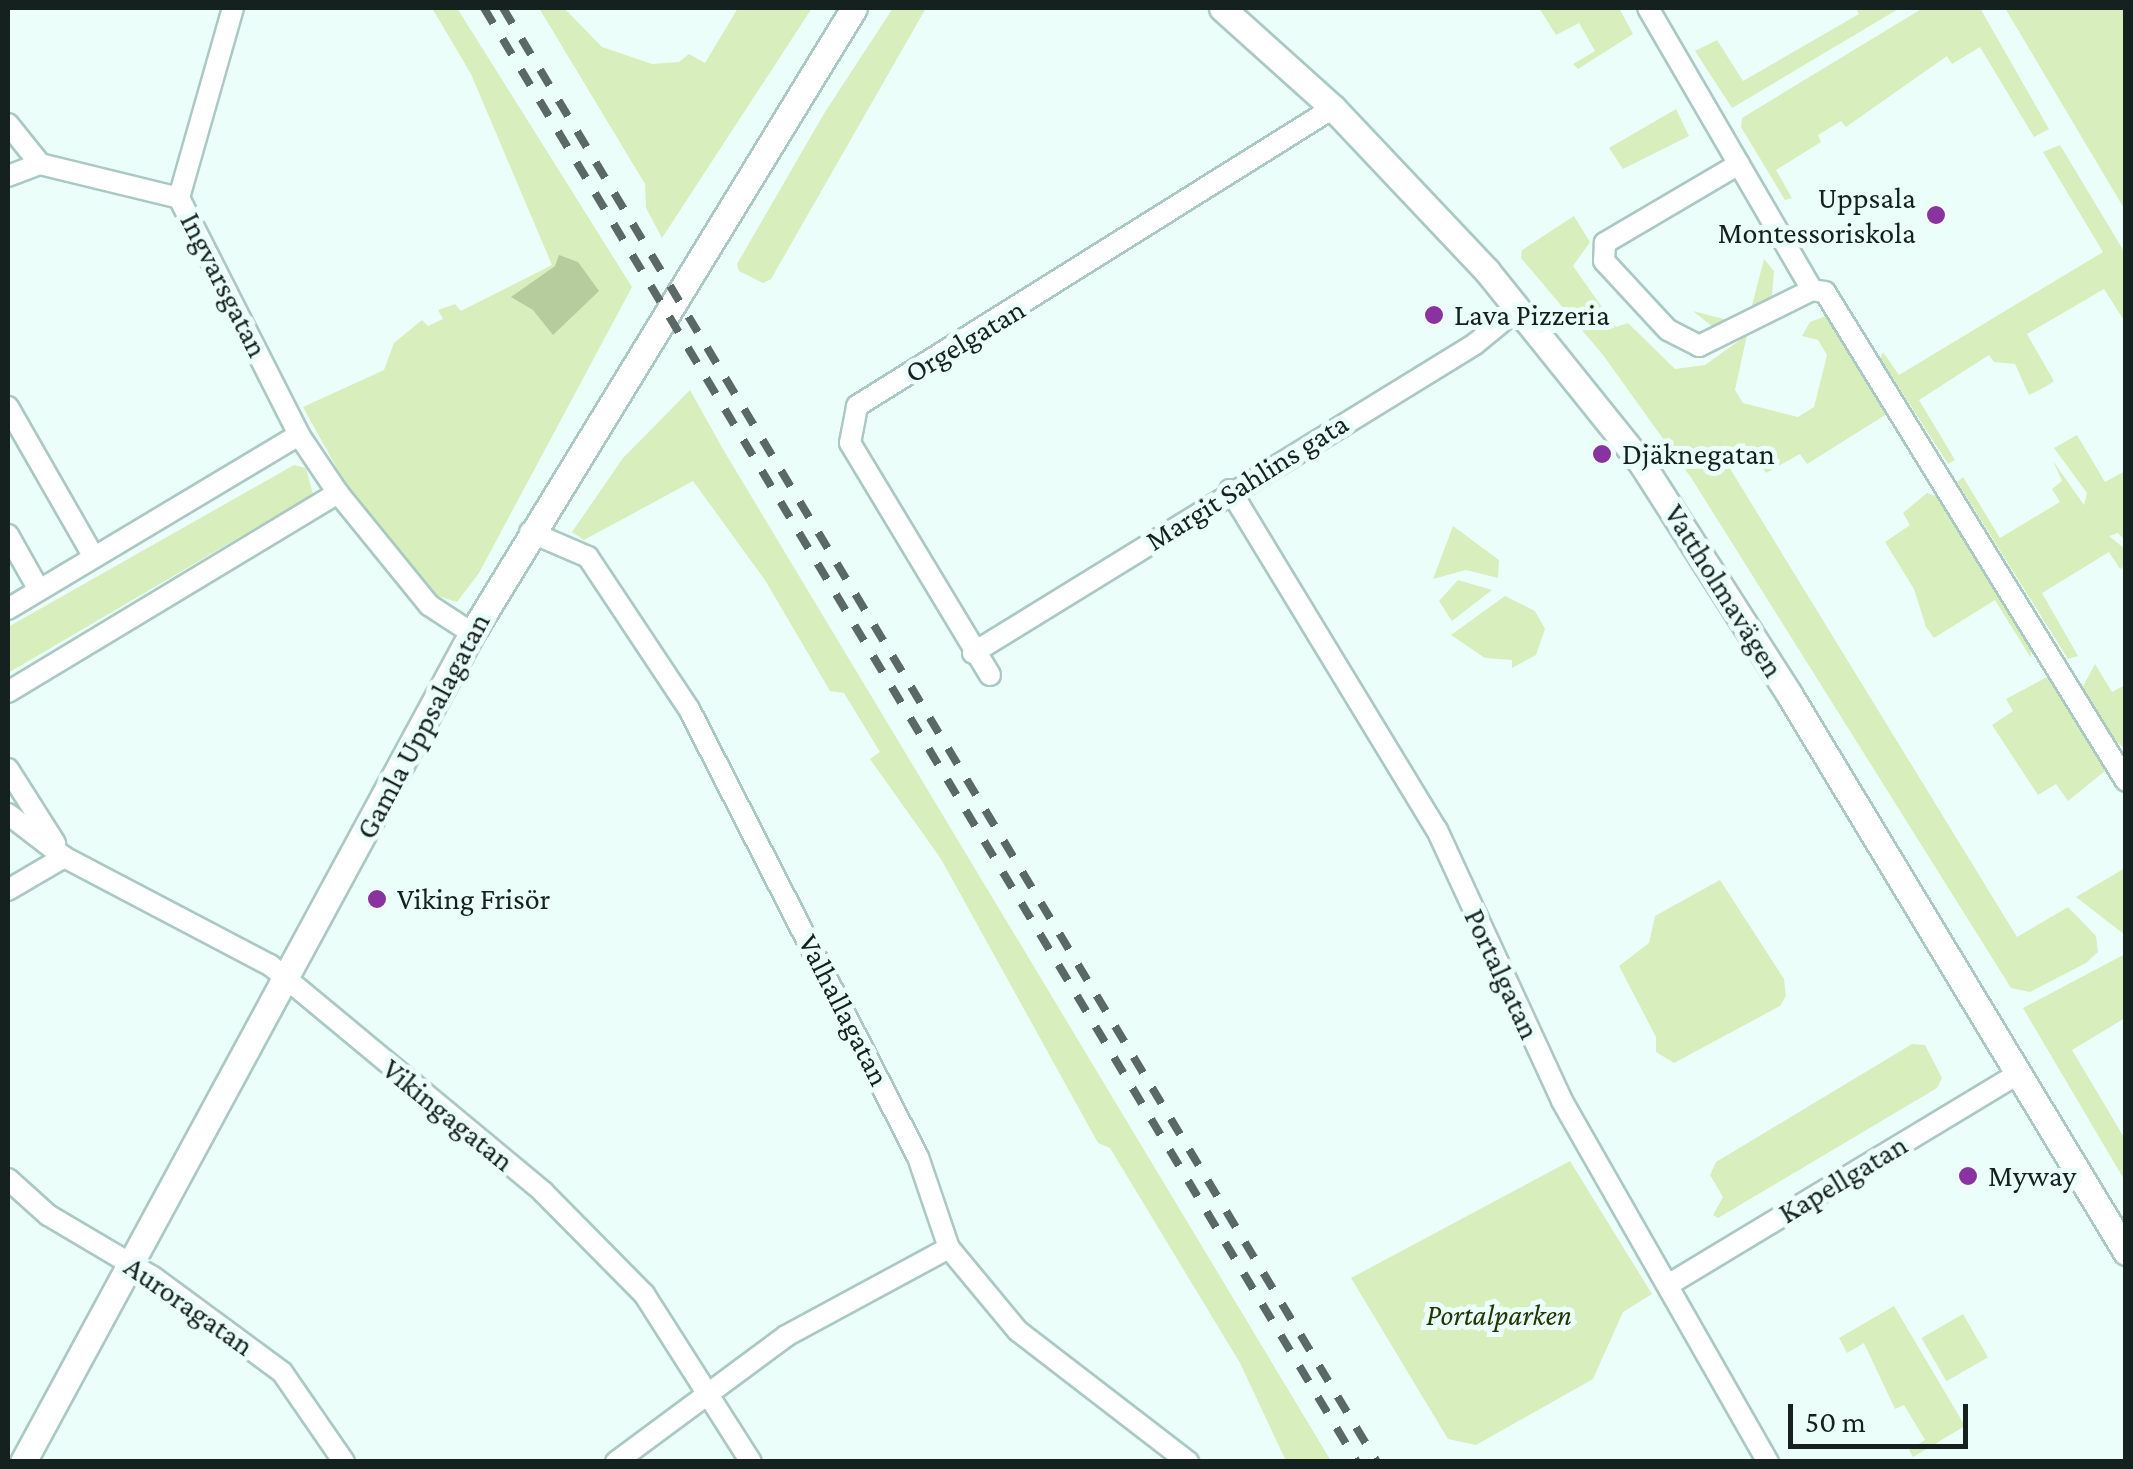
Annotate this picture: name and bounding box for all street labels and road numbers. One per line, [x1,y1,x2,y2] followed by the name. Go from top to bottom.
[172,207,276,363] street label: Ingvarsgatan
[898,291,1032,391] street label: Orgelgatan
[1139,405,1355,559] street label: Margit Sahlins gata
[1656,498,1792,684] street label: Vattholmavägen
[348,607,498,845] street label: Gamla Uppsalagatan
[1456,903,1548,1045] street label: Portalgatan
[790,928,898,1092] street label: Valhallagatan
[375,1051,521,1179] street label: Vikingagatan
[1772,1127,1914,1231] street label: Kapellgatan
[117,1248,261,1364] street label: Auroragatan

